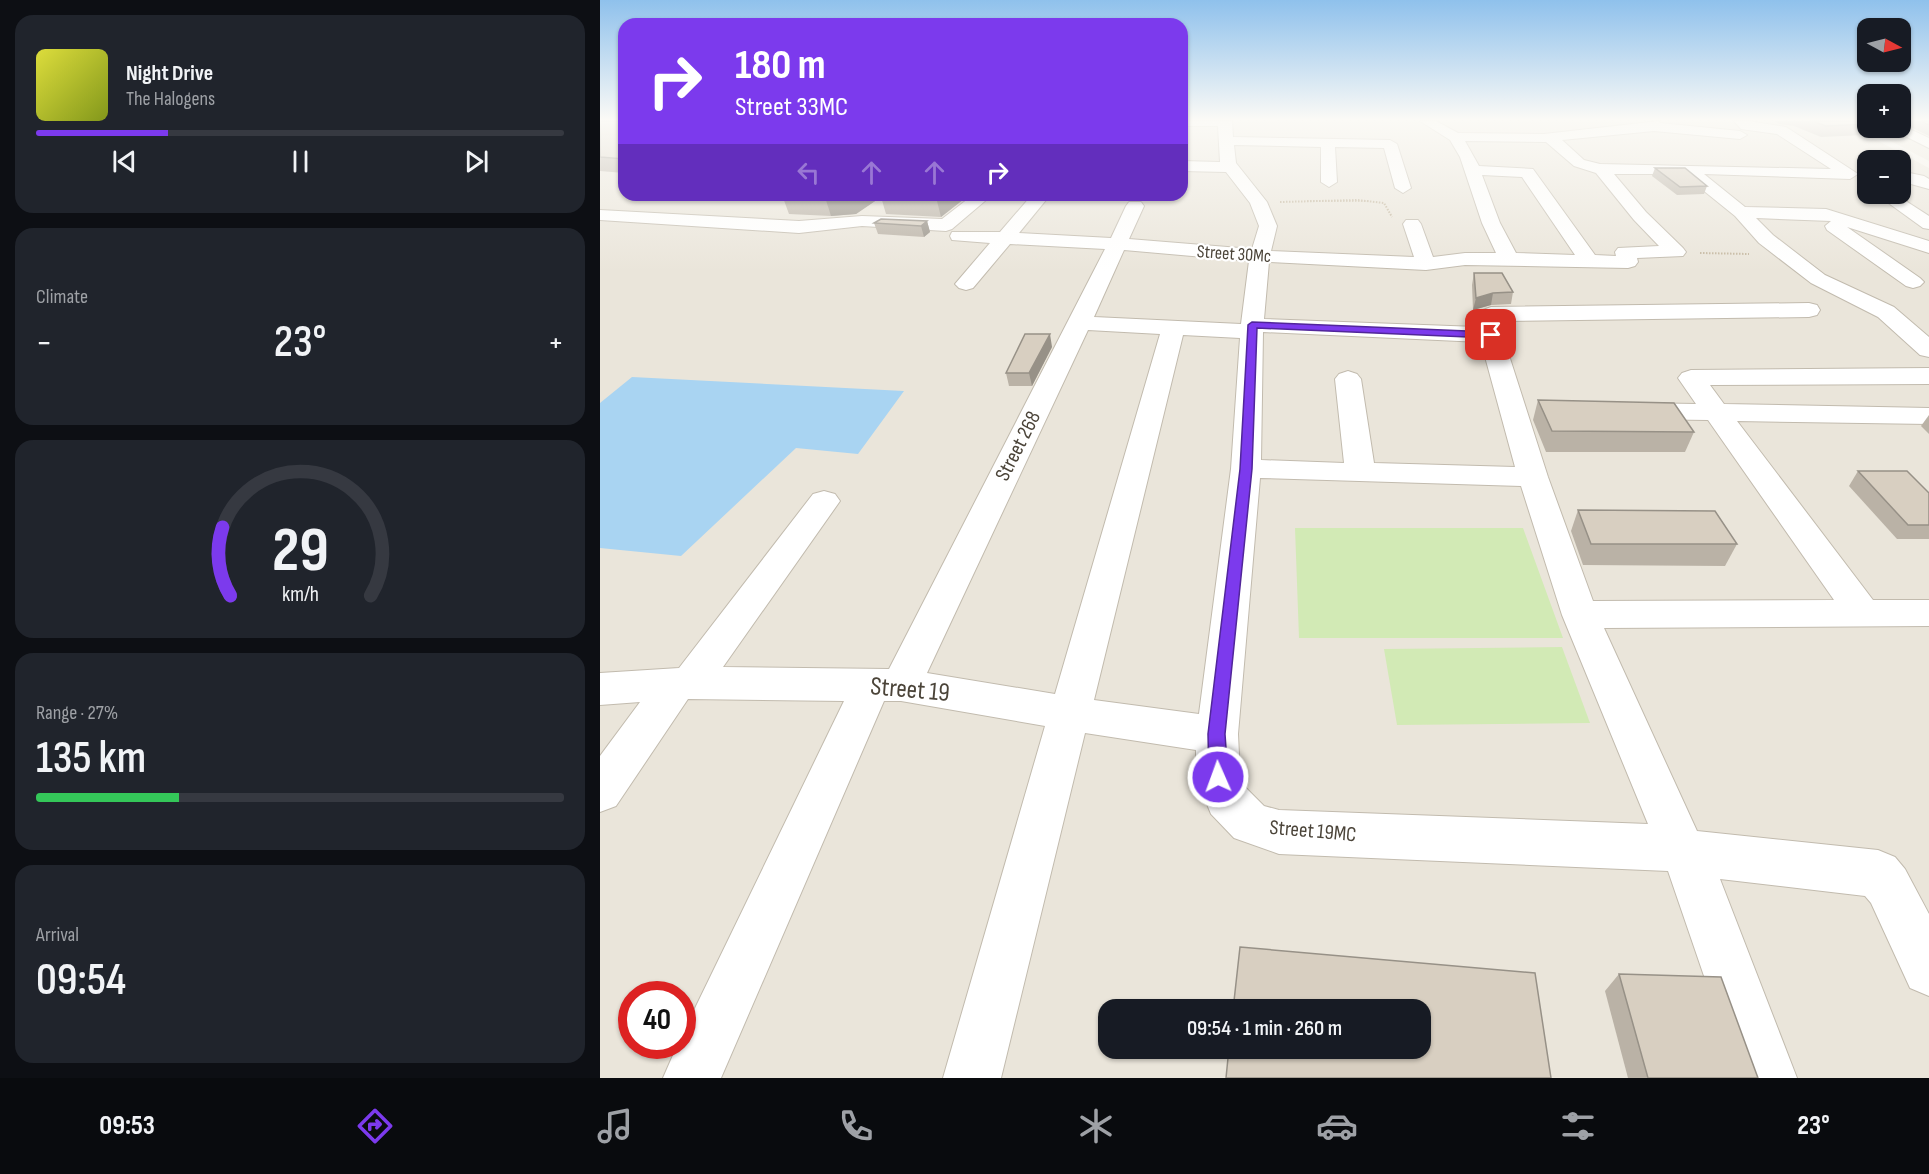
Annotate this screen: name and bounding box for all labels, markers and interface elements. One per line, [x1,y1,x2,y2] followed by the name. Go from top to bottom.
[1857,18,1911,72] north arrow
[1857,18,1911,204] map controls
[735,40,826,91] text: 180 m
[636,42,714,120] icon: right
[126,60,213,87] text: Night Drive
[1857,84,1911,138] button: +
[126,87,215,111] text: The Halogens
[735,91,848,123] text: Street 33MC
[108,145,141,178] icon: previous
[284,145,317,178] icon: pause
[460,145,493,178] icon: next
[1857,150,1911,204] button: −
[792,156,825,189] icon: left
[855,156,888,189] icon: ahead
[918,156,951,189] icon: ahead
[981,156,1014,189] icon: right
[1196,241,1272,267] street label: Street 30Mc
[36,285,88,309] text: Climate
[1465,309,1516,360] pin
[274,315,326,370] text: 23°
[1474,318,1507,351] icon: arrive
[36,323,52,363] text: −
[548,323,564,363] text: +
[990,407,1046,485] street label: Street 268
[272,514,328,589] text: 29
[281,582,319,607] text: km/h
[869,671,951,709] street label: Street 19
[36,701,118,725] text: Range · 27%
[36,731,146,786] text: 135 km
[1186,745,1250,809] position arrow
[1269,815,1357,847] street label: Street 19MC
[36,923,79,947] text: Arrival
[36,953,126,1008] text: 09:54
[618,981,696,1059] speed limit sign: 40
[1187,1015,1342,1042] text: 09:54 · 1 min · 260 m
[354,1105,396,1147] icon: directions
[594,1105,636,1147] icon: music
[835,1105,877,1147] icon: phone
[1075,1105,1117,1147] icon: climate
[1316,1105,1358,1147] icon: car
[1557,1105,1599,1147] icon: filters
[99,1110,155,1142] text: 09:53
[1797,1110,1830,1142] text: 23°

